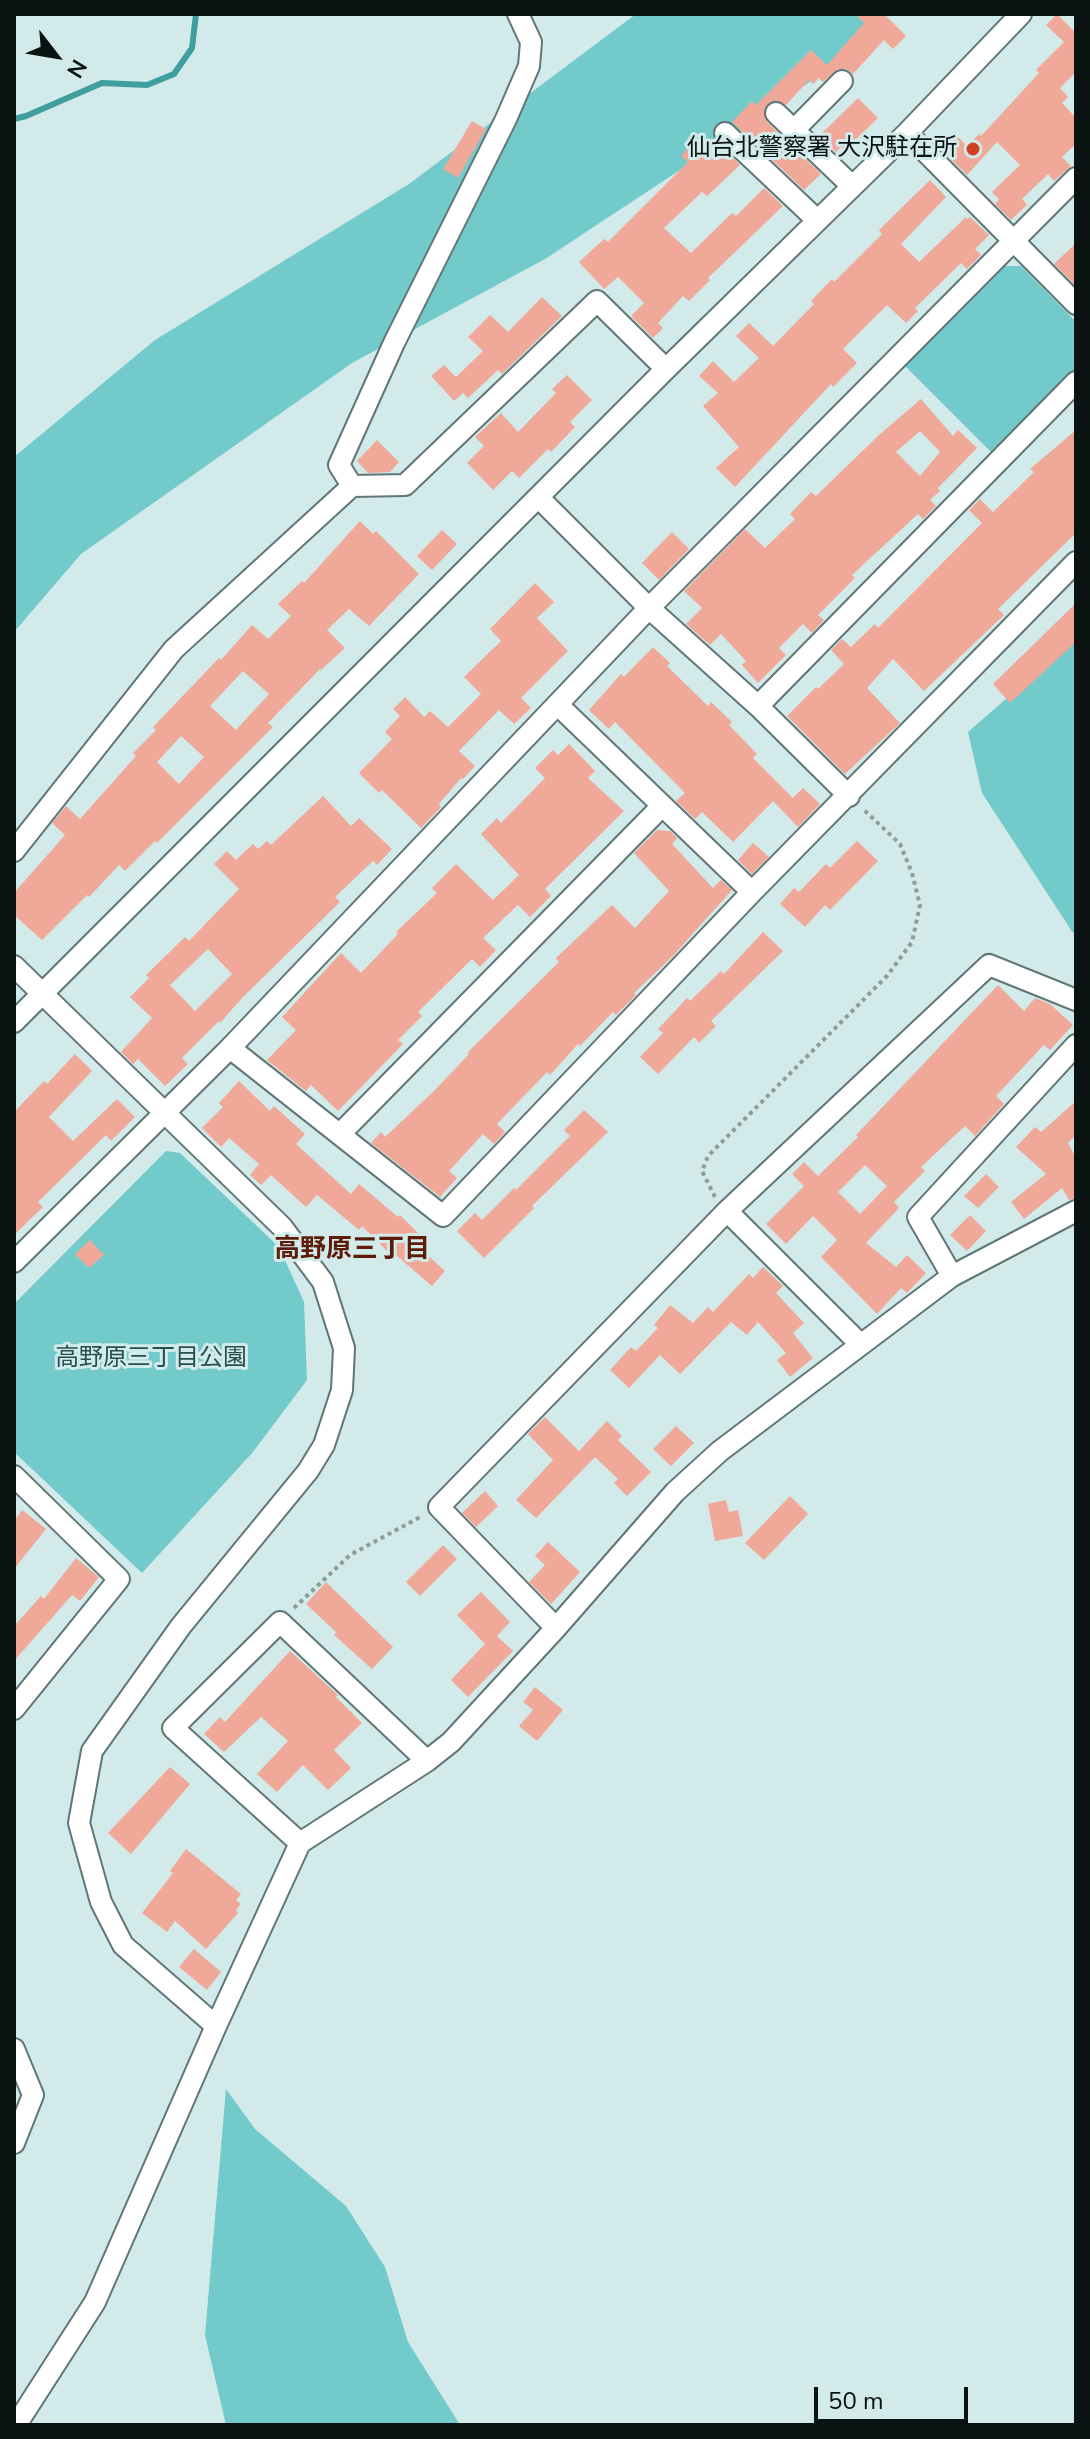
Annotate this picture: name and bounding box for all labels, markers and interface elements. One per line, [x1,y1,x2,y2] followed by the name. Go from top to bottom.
[16,16,96,96] north arrow
[59,54,94,83] text: N
[687,135,957,163] place label: 仙台北警察署 大沢駐在所
[964,140,982,158] marker: 仙台北警察署 大沢駐在所
[274,1235,430,1267] district label: 高野原三丁目
[55,1345,247,1373] park label: 高野原三丁目公園
[818,2371,972,2421] scale bar
[828,2385,884,2417] text: 50 m

